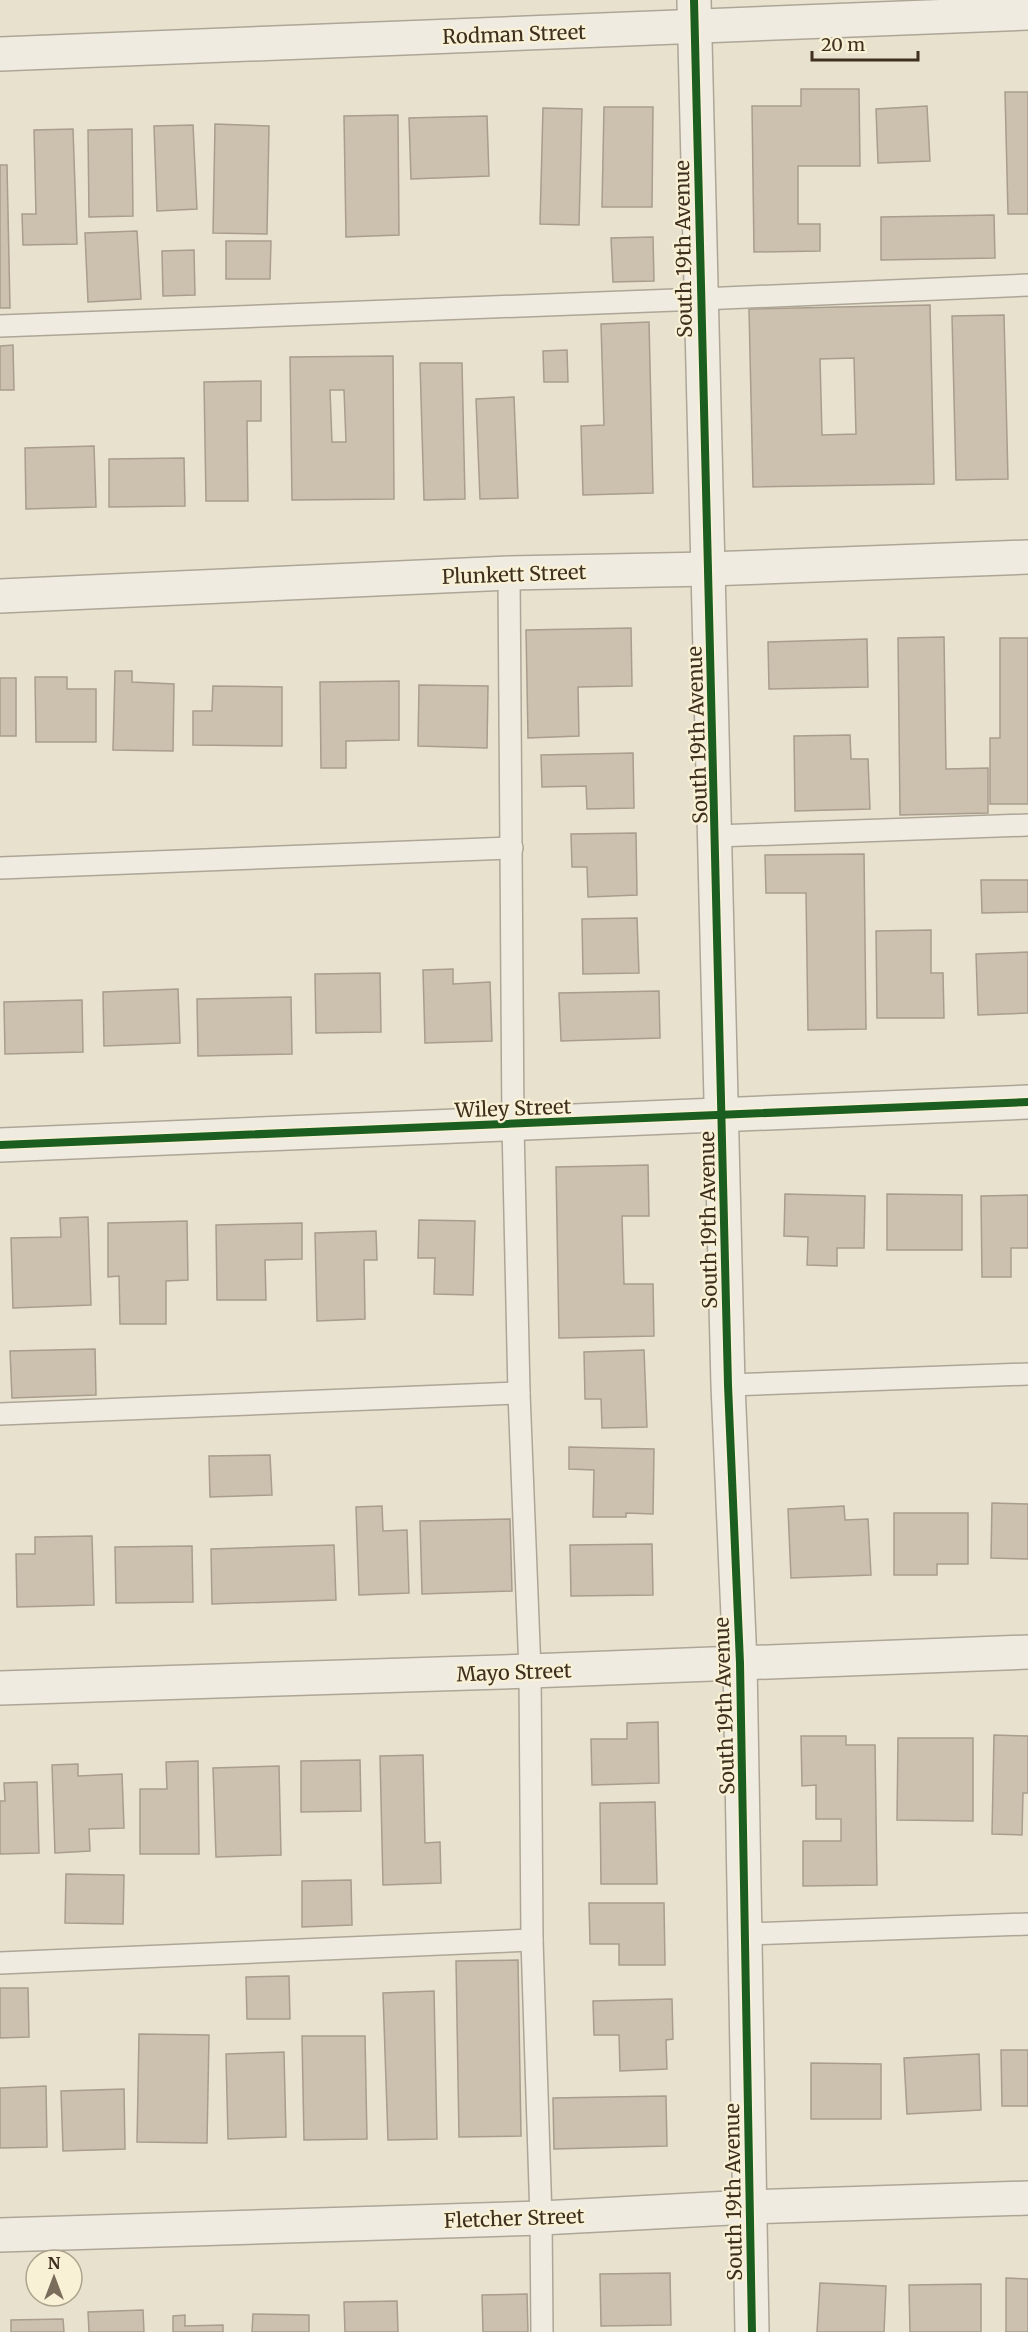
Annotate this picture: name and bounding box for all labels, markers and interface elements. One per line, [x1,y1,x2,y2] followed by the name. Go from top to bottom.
[442,19,586,49] street label: Rodman Street
[812,24,918,62] scale bar
[821,33,865,56] text: 20 m
[669,160,697,338] street label: South 19th Avenue
[441,559,587,589] street label: Plunkett Street
[681,646,713,824] street label: South 19th Avenue
[453,1093,572,1123] street label: Wiley Street
[694,1131,722,1309] street label: South 19th Avenue
[708,1617,740,1795] street label: South 19th Avenue
[456,1657,572,1687] street label: Mayo Street
[719,2103,747,2281] street label: South 19th Avenue
[443,2203,585,2233] street label: Fletcher Street
[24,2248,84,2308] north arrow
[48,2253,61,2273] text: N

